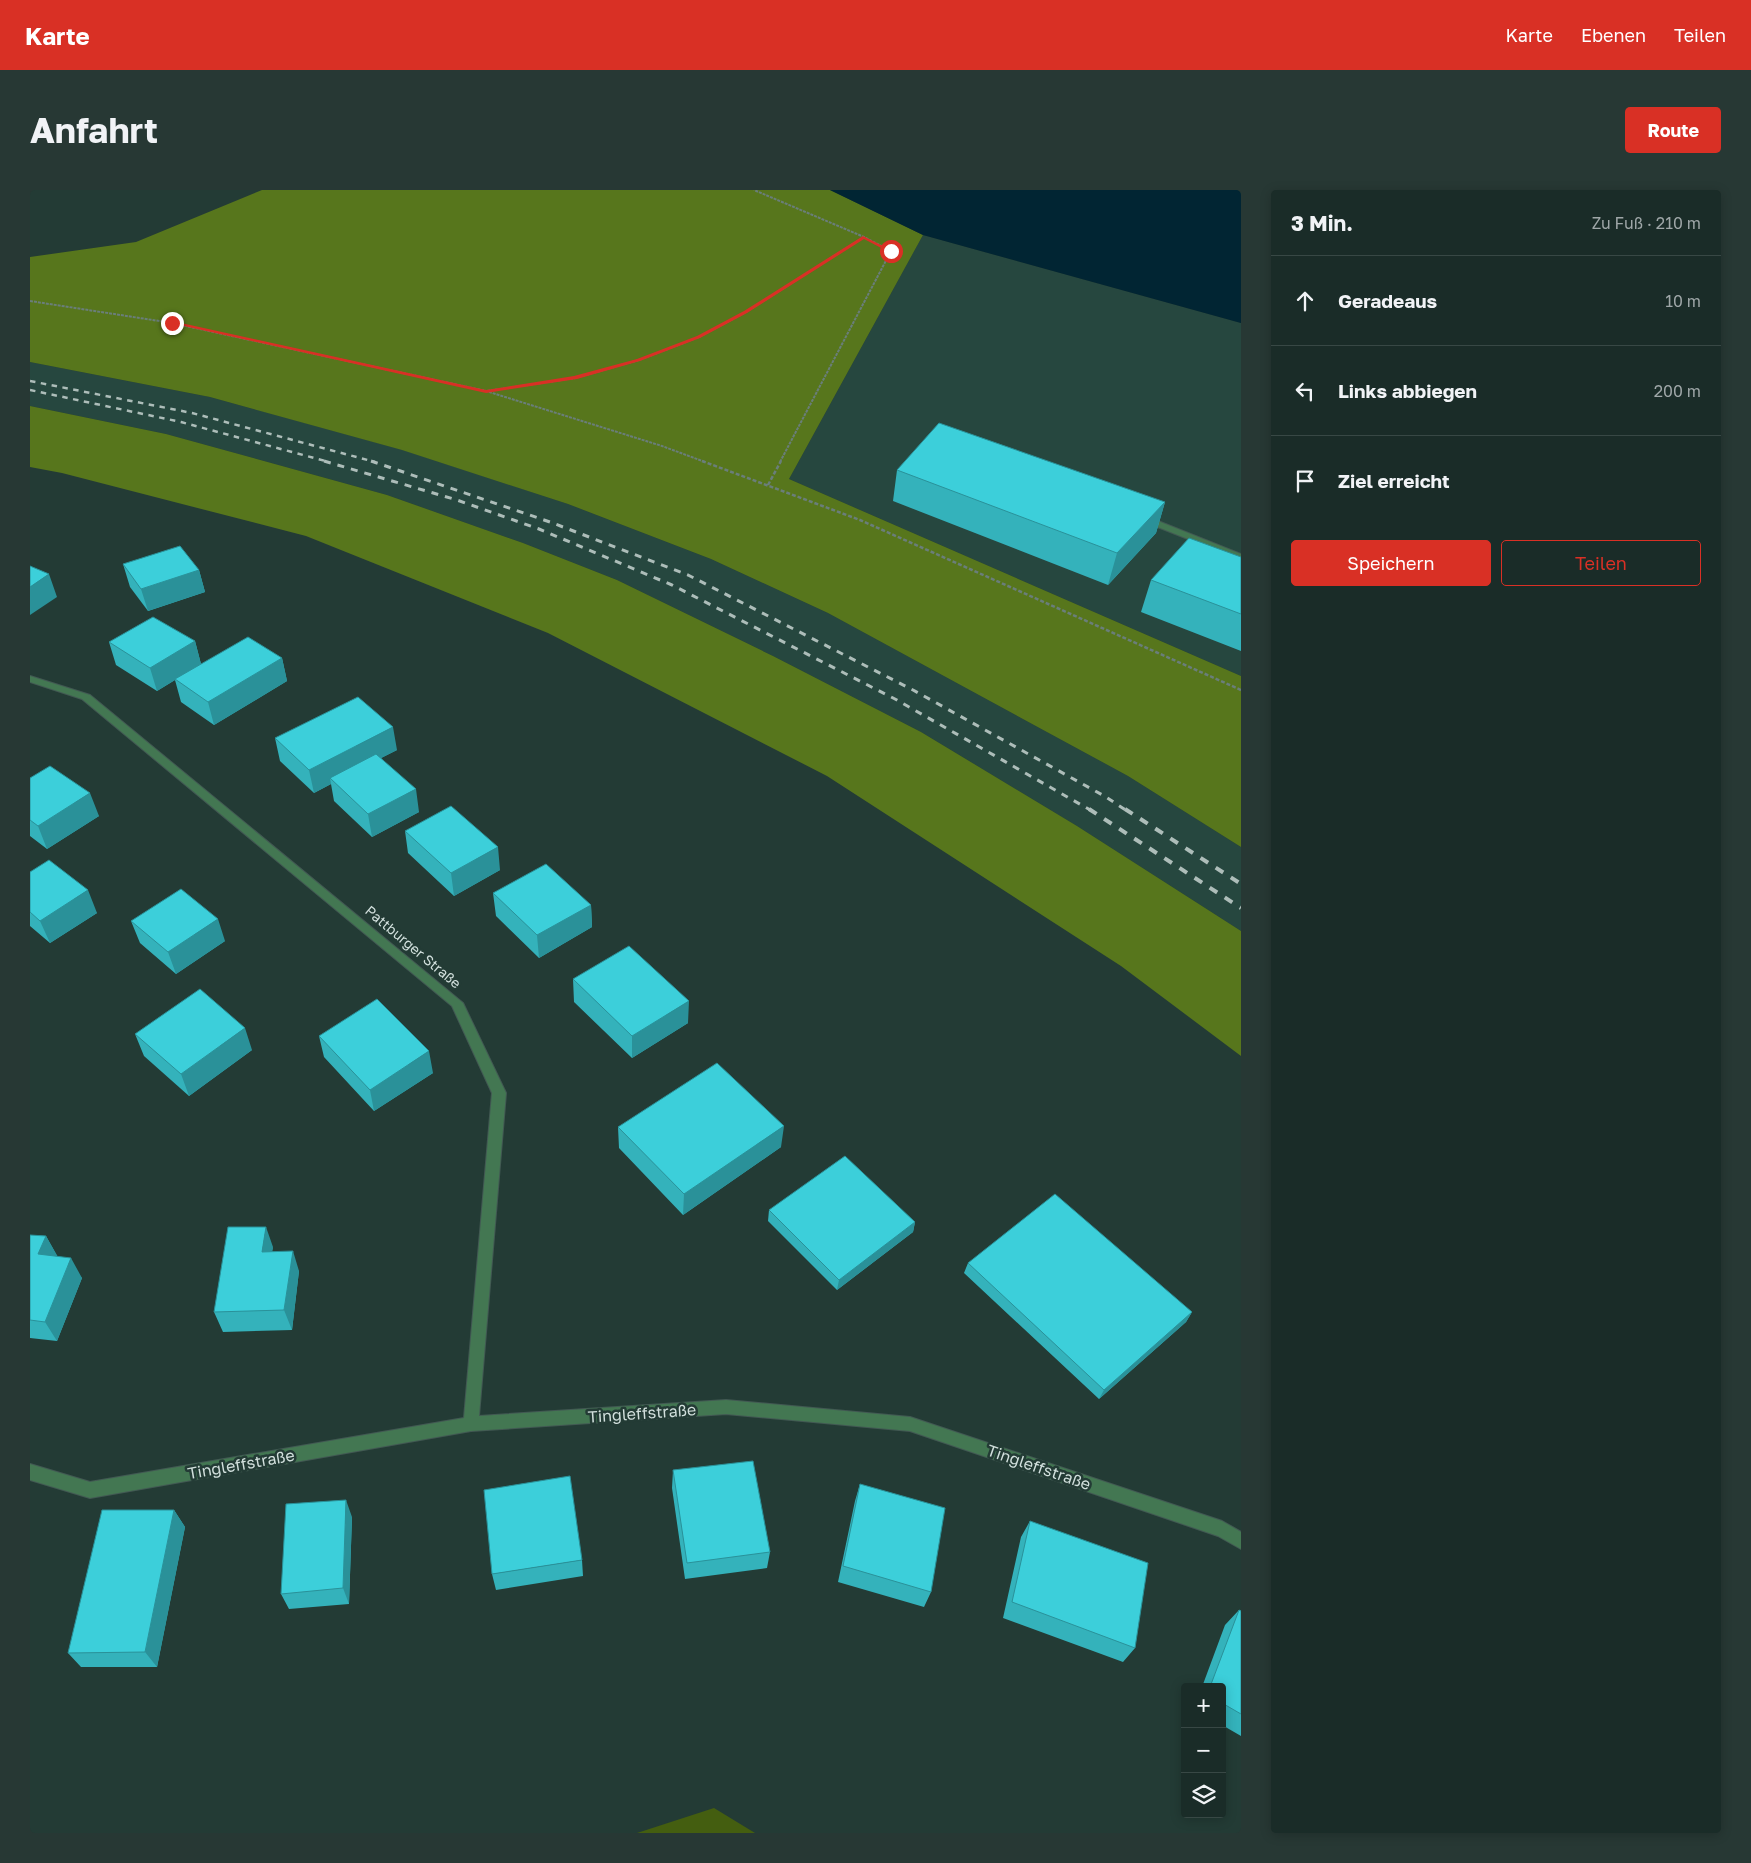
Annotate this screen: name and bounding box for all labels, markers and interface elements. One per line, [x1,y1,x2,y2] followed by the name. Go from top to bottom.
[25,21,90,50] text: Karte
[1506,24,1553,46] text: Karte
[1581,24,1646,46] text: Ebenen
[1674,24,1726,46] text: Teilen
[1625,107,1721,153] button: Route
[30,109,158,151] text: Anfahrt
[1291,210,1353,236] text: 3 Min.
[1592,213,1701,233] text: Zu Fuß · 210 m
[880,240,903,263] route start
[1291,287,1319,315] icon: ahead
[1338,289,1437,312] text: Geradeaus
[1665,291,1701,311] text: 10 m
[161,312,184,335] route end
[1291,377,1319,405] icon: left
[1338,379,1477,402] text: Links abbiegen
[1654,381,1701,401] text: 200 m
[1291,467,1319,495] icon: arrive
[1338,469,1450,492] text: Ziel erreicht
[1291,540,1491,586] button: Speichern
[1501,540,1701,586] button: Teilen
[362,902,465,992] street label: Pattburger Straße
[587,1399,697,1427] street label: Tingleffstraße
[985,1440,1093,1494] street label: Tingleffstraße
[186,1445,296,1483] street label: Tingleffstraße
[1181,1683,1226,1818] map controls
[1181,1683,1226,1728] button: +
[1181,1728,1226,1773] button: −
[1181,1773,1226,1818] button: layers

